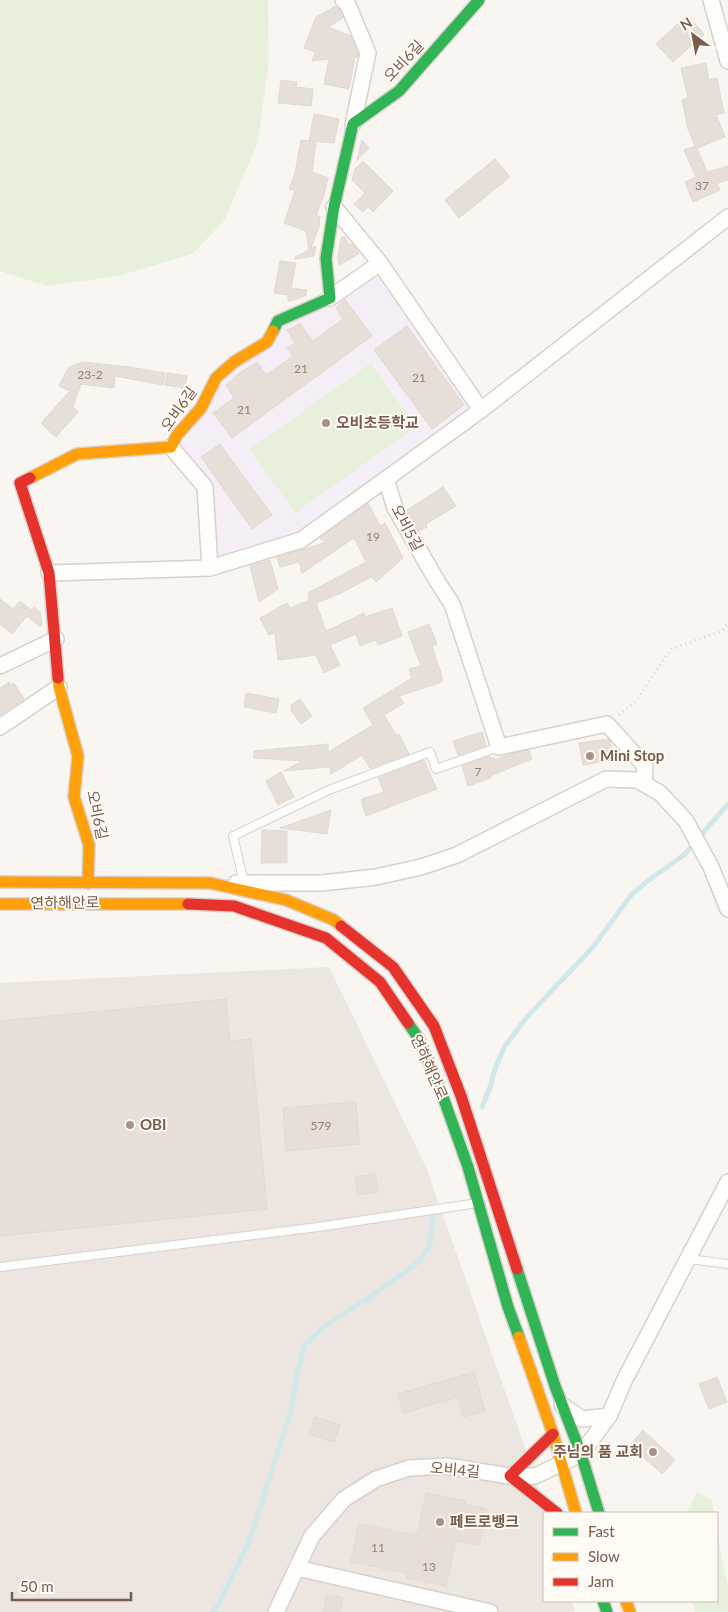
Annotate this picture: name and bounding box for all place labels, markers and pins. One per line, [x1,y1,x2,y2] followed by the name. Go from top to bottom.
[336,413,419,431] place label: 오비초등학교
[320,417,332,429] marker: 오비초등학교
[600,746,664,764] place label: Mini Stop
[584,750,596,762] marker: Mini Stop
[140,1115,166,1133] place label: OBI
[124,1119,136,1131] marker: OBI
[553,1442,643,1460] place label: 주님의 품 교회
[647,1446,659,1458] marker: 주님의 품 교회
[450,1512,519,1530] place label: 페트로뱅크
[434,1516,446,1528] marker: 페트로뱅크

